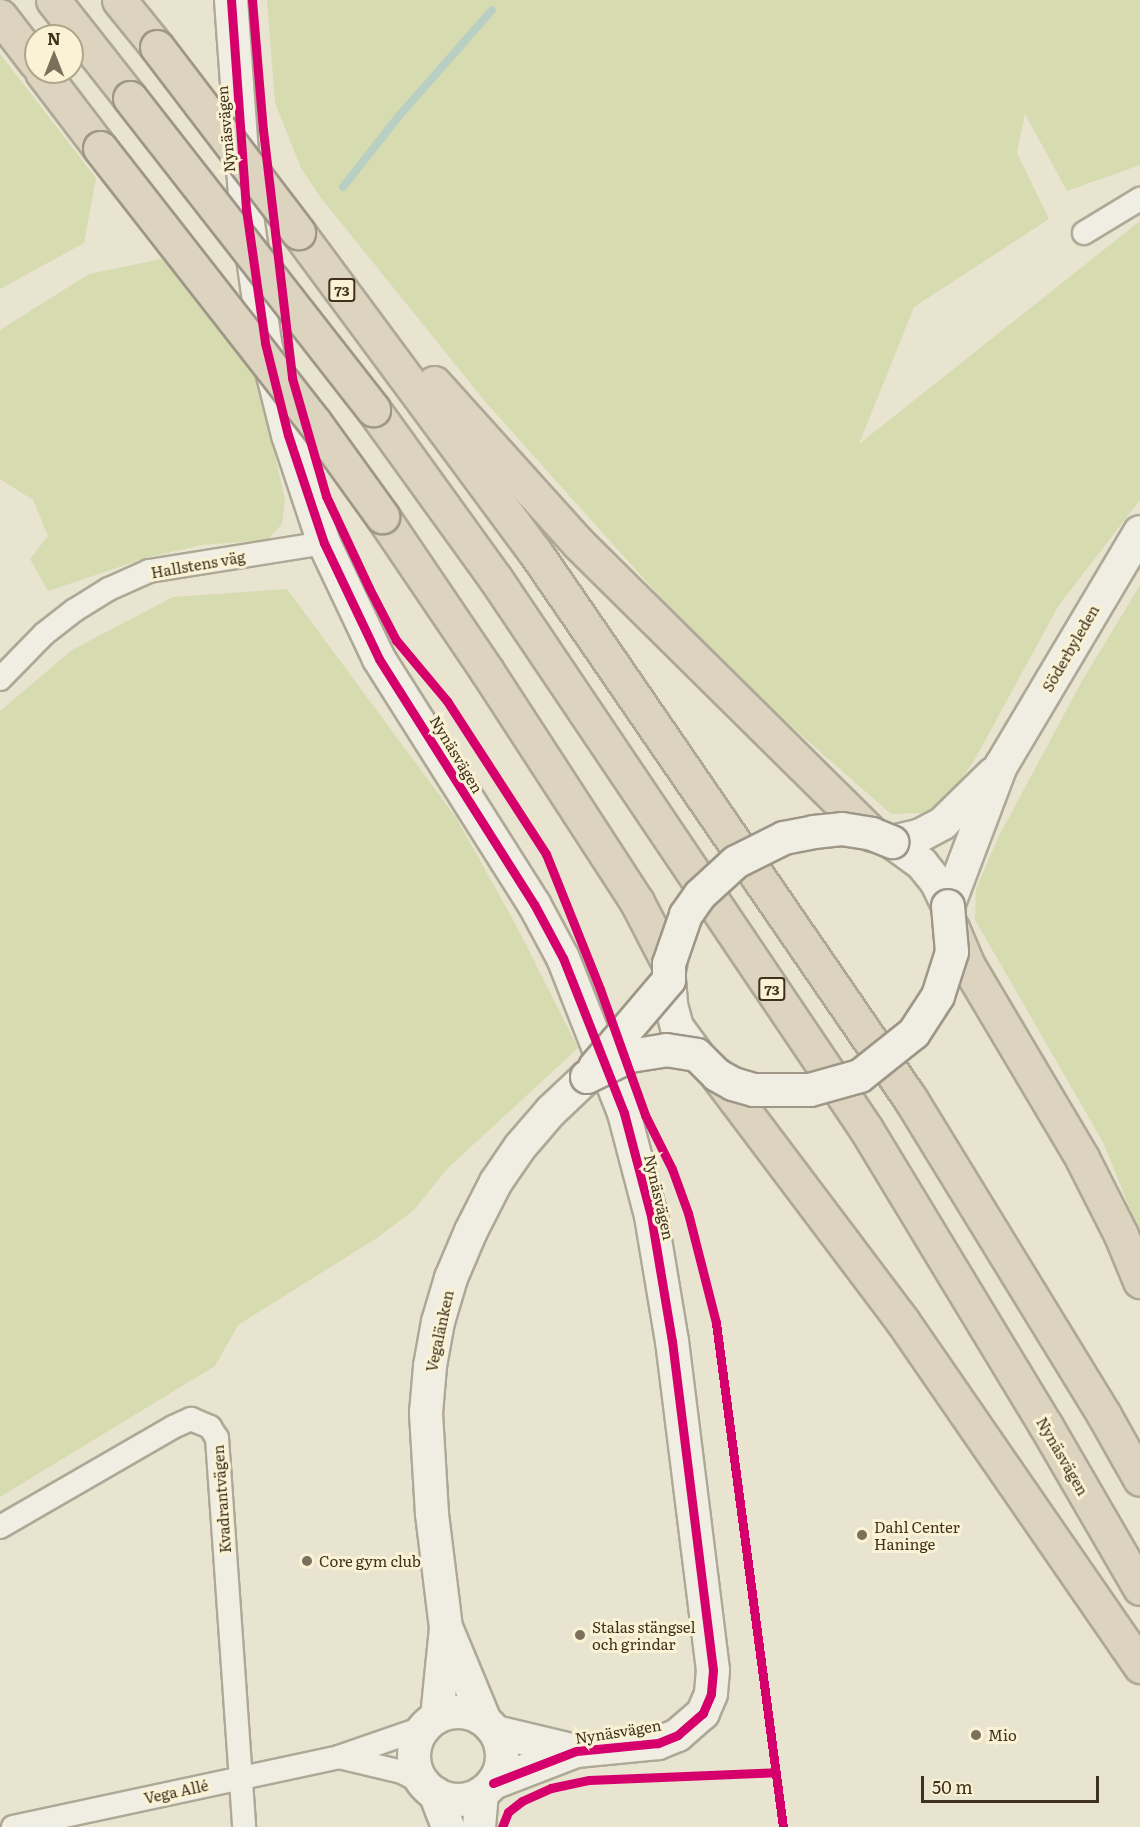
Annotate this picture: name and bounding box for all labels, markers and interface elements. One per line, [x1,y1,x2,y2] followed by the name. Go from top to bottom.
[24,24,84,84] north arrow
[47,26,61,50] text: N
[212,85,238,173] street label: Nynäsvägen
[327,279,357,301] road number: 73
[149,547,247,581] street label: Hallstens väg
[1038,601,1102,695] street label: Söderbyleden
[427,712,487,796] street label: Nynäsvägen
[757,978,787,1000] road number: 73
[641,1152,679,1242] street label: Nynäsvägen
[422,1288,456,1374] street label: Vegalänken
[1033,1414,1093,1498] street label: Nynäsvägen
[208,1444,234,1554] street label: Kvadrantvägen
[874,1517,960,1552] place label: Dahl Center Haninge
[855,1528,869,1542] marker: Dahl Center Haninge
[319,1552,421,1570] place label: Core gym club
[300,1554,314,1568] marker: Core gym club
[592,1617,695,1652] place label: Stalas stängsel och grindar
[573,1628,587,1642] marker: Stalas stängsel och grindar
[574,1715,662,1747] street label: Nynäsvägen
[988,1726,1017,1744] place label: Mio
[969,1728,983,1742] marker: Mio
[924,1764,1102,1802] scale bar
[932,1773,973,1800] text: 50 m
[142,1775,210,1807] street label: Vega Allé

